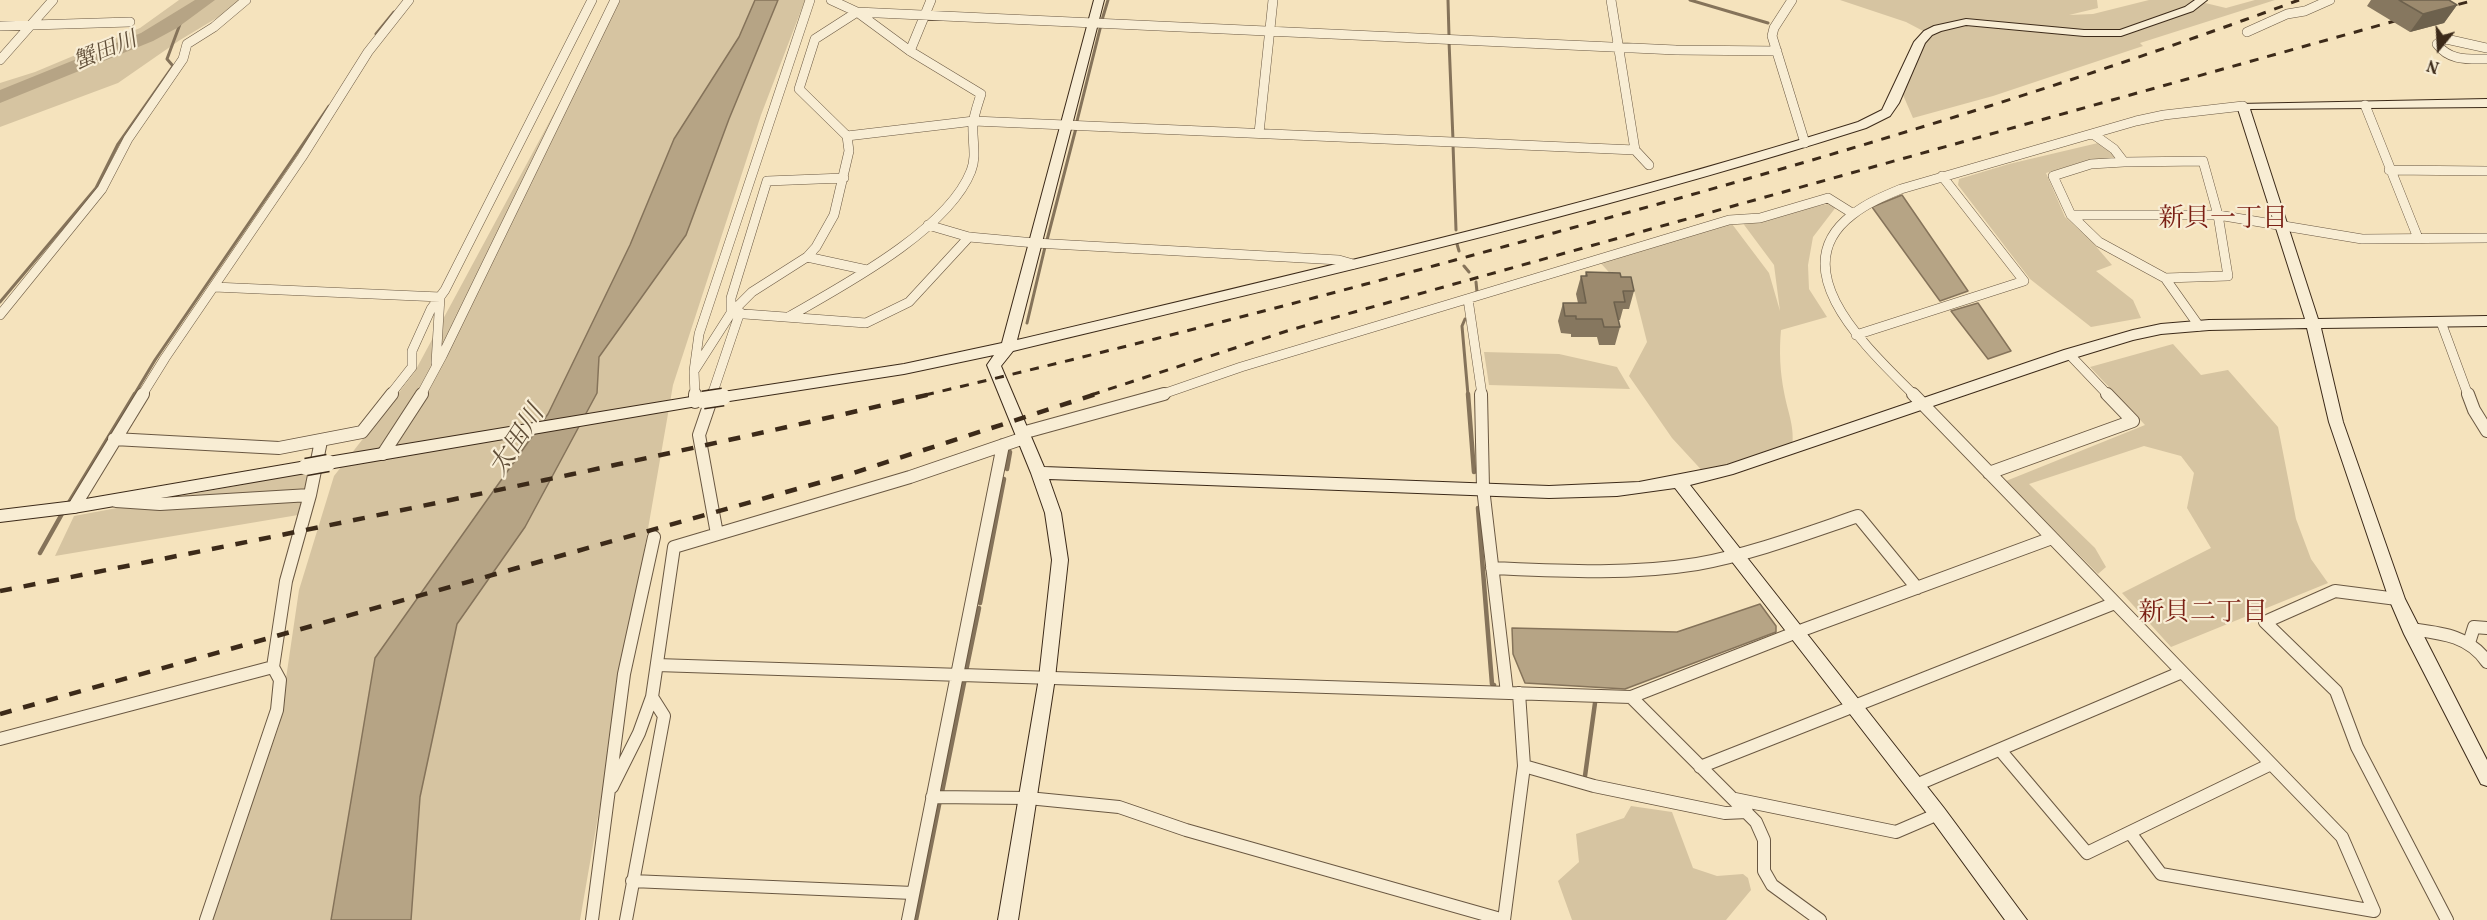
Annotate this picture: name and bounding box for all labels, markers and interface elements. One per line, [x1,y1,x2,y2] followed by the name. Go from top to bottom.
[2409,18,2469,78] north arrow
[70,28,142,78] water label: 蟹田川
[2425,53,2442,77] text: N
[2158,205,2288,237] district label: 新貝一丁目
[485,401,553,483] water label: 太田川
[2138,599,2268,631] district label: 新貝二丁目

